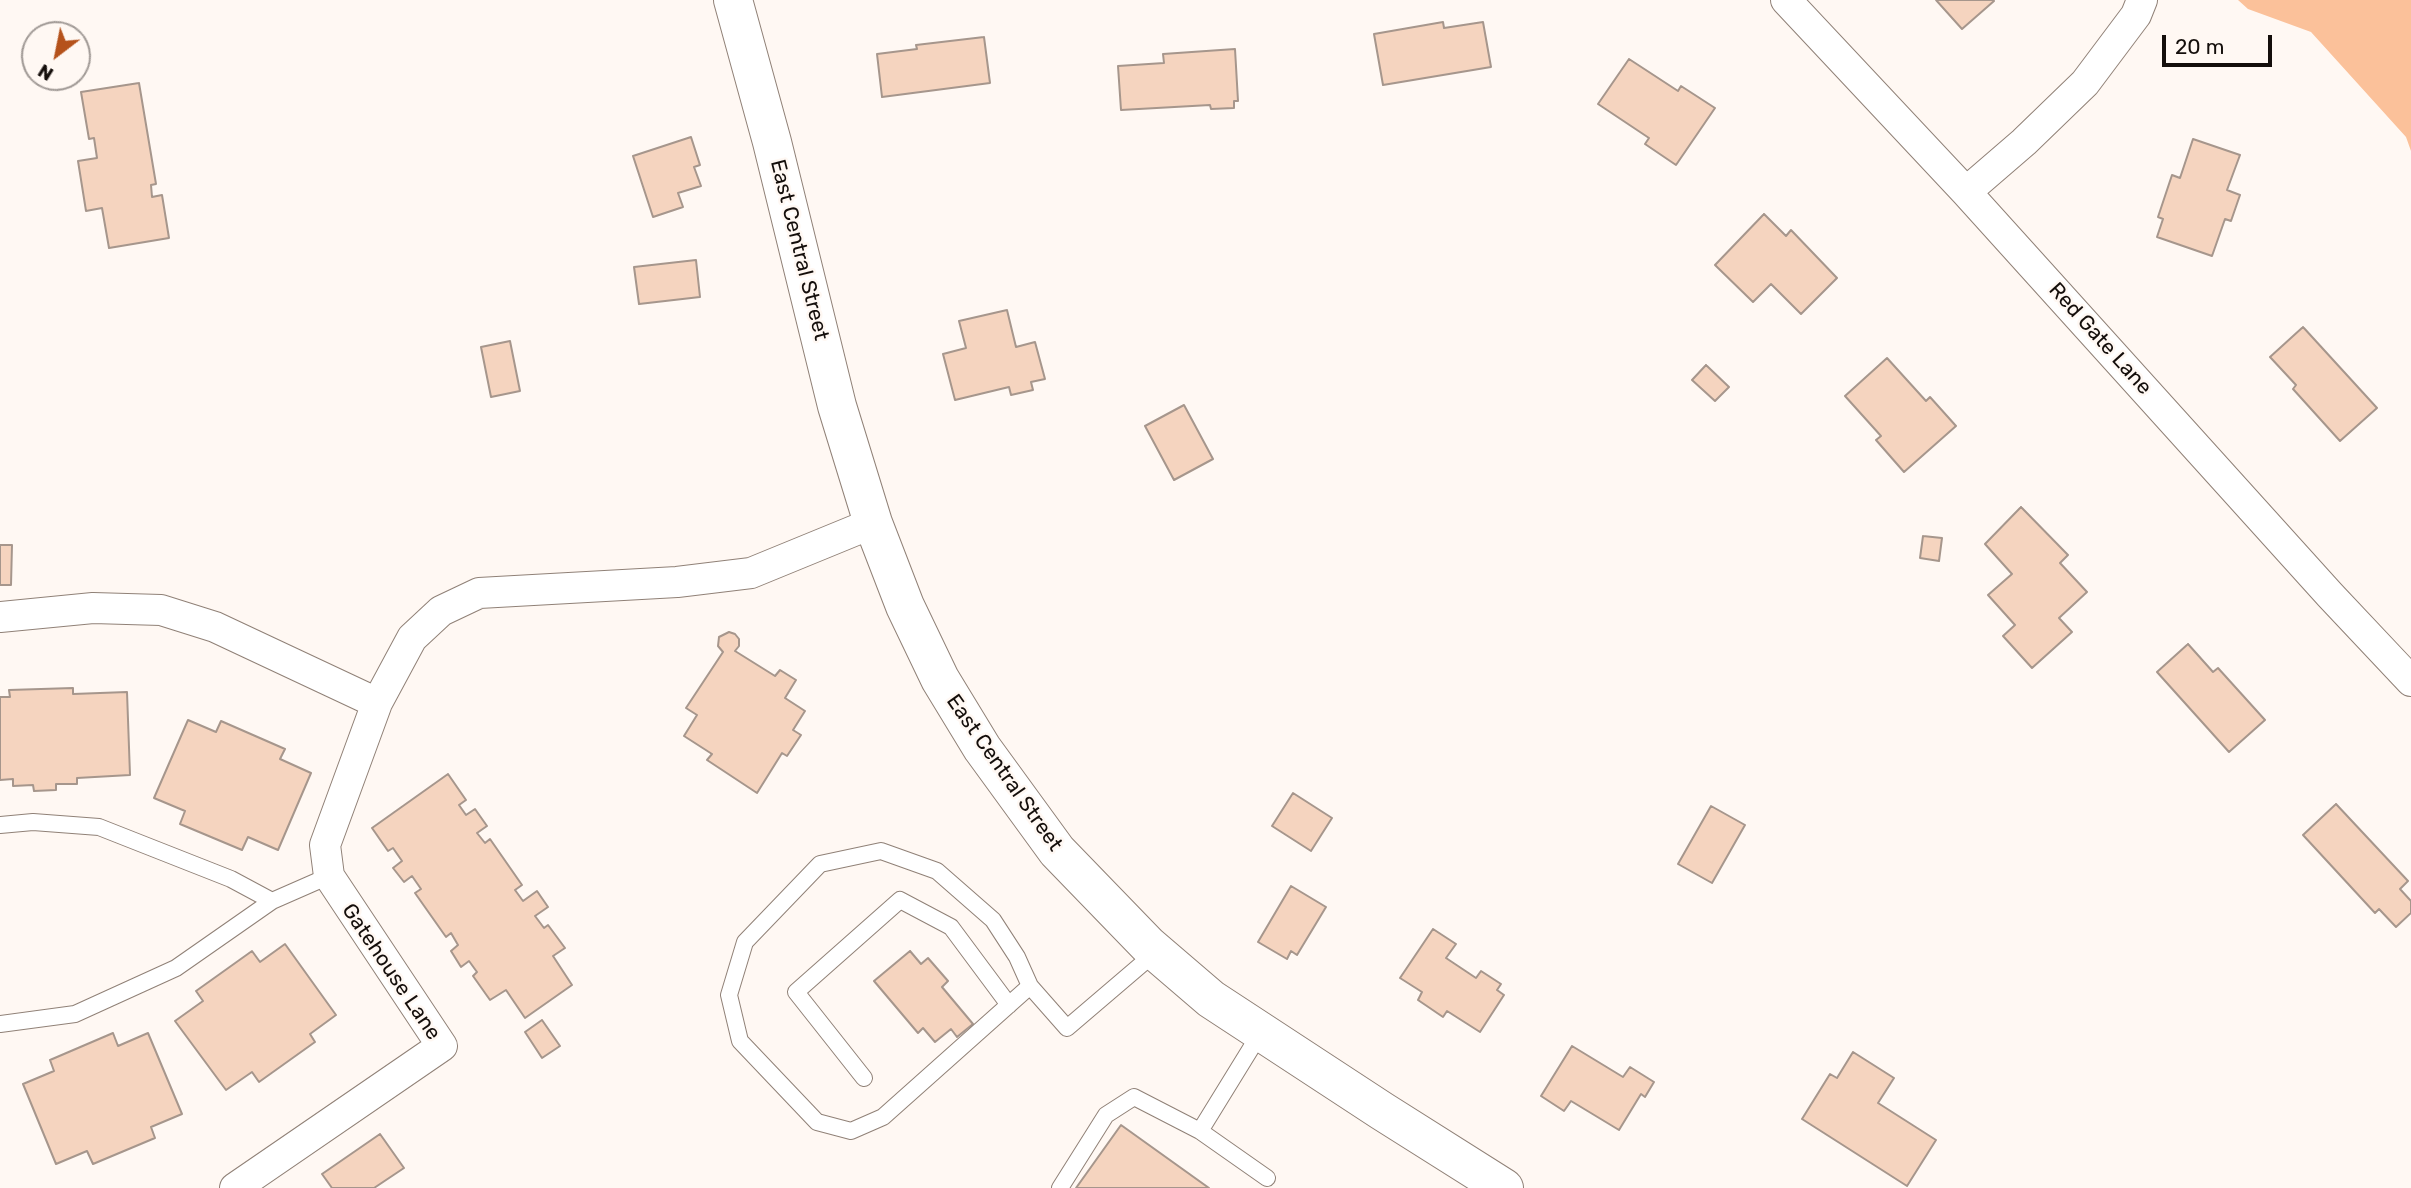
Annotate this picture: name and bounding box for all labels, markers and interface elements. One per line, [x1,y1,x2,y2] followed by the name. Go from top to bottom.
[21,21,91,91] north arrow
[2166,21,2276,65] scale bar
[2175,34,2224,59] text: 20 m
[34,59,58,86] text: N
[764,157,834,343] street label: East Central Street
[2043,278,2157,400] street label: Red Gate Lane
[941,690,1067,856] street label: East Central Street
[336,899,446,1045] street label: Gatehouse Lane

